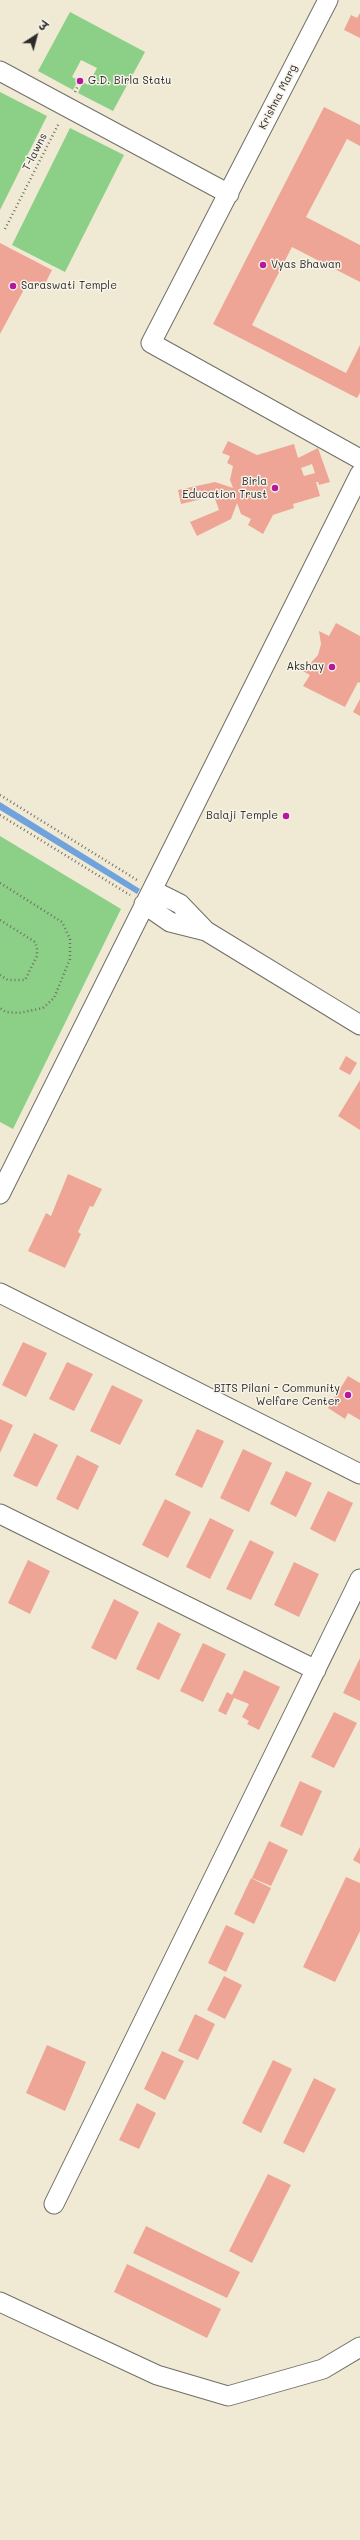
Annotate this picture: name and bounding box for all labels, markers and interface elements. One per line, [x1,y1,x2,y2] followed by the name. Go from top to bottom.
[16,16,56,56] north arrow
[36,18,51,34] text: उ
[256,62,300,132] street label: Krishna Marg
[88,74,171,88] place label: G.D. Birla Statu
[75,76,85,86] marker: G.D. Birla Statu
[20,131,50,173] street label: T-lawns
[271,258,341,272] place label: Vyas Bhawan
[258,260,268,270] marker: Vyas Bhawan
[21,279,117,293] place label: Saraswati Temple
[8,281,18,291] marker: Saraswati Temple
[182,475,267,501] place label: Birla Education Trust
[270,483,280,493] marker: Birla Education Trust
[286,660,324,674] place label: Akshay
[327,662,337,672] marker: Akshay
[206,809,278,823] place label: Balaji Temple
[281,811,291,821] marker: Balaji Temple
[214,1382,340,1408] place label: BITS Pilani - Community Welfare Center
[343,1390,353,1400] marker: BITS Pilani - Community Welfare Center

